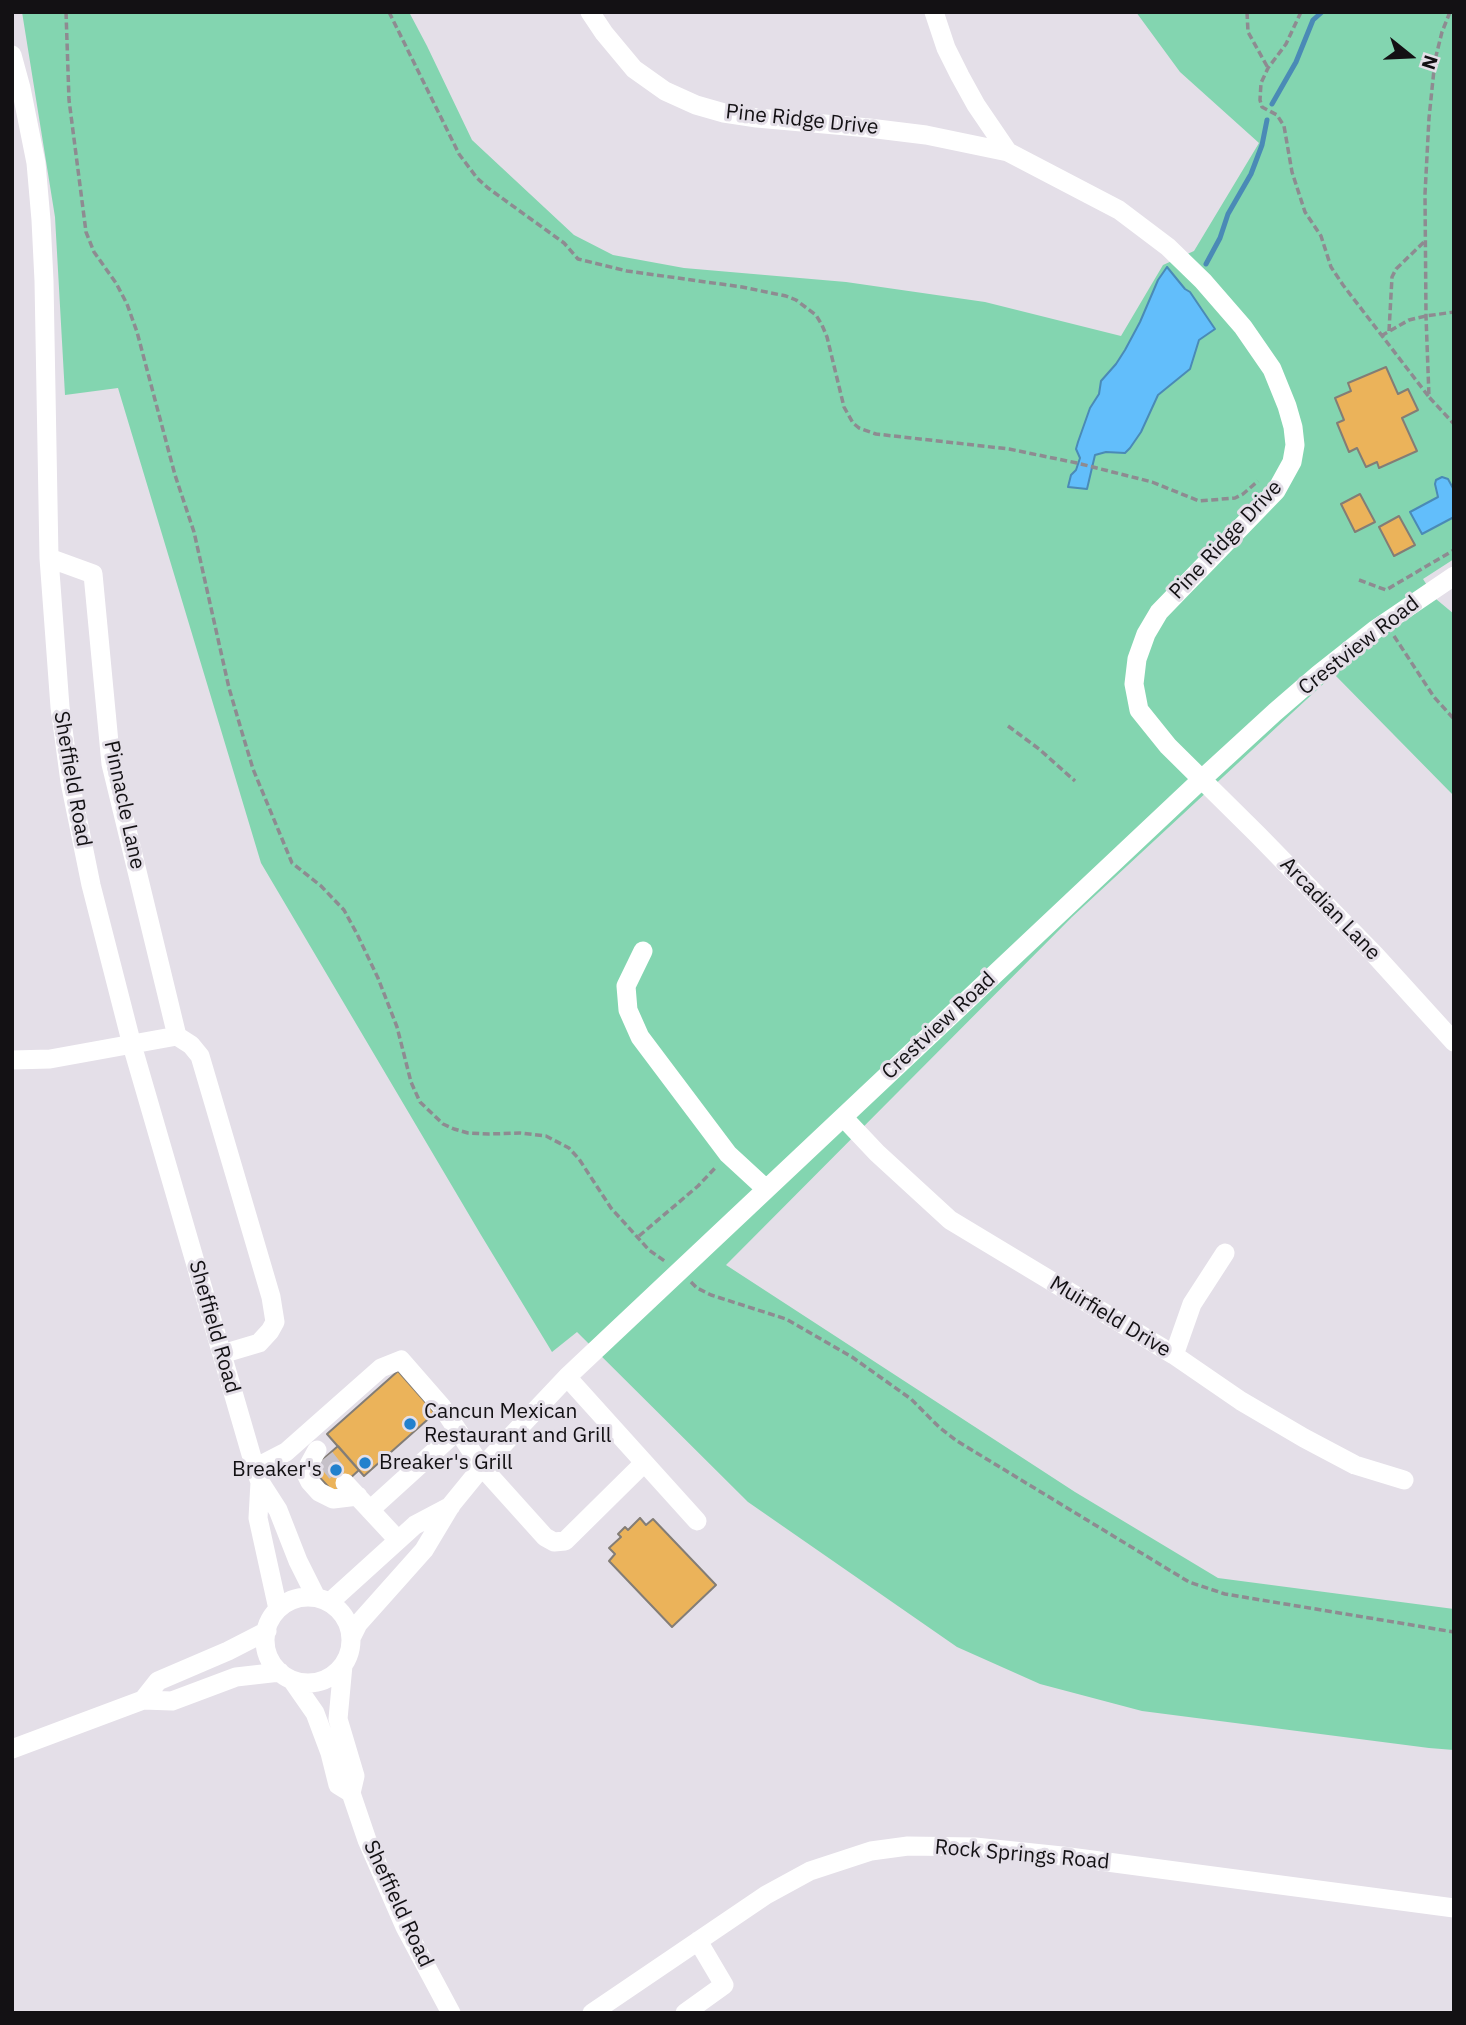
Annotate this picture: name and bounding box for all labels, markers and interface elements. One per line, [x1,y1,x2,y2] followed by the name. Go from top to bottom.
[1375,21,1445,91] north arrow
[1416,52,1444,73] text: N
[724,99,880,141] street label: Pine Ridge Drive
[1164,475,1288,605] street label: Pine Ridge Drive
[1294,591,1424,701] street label: Crestview Road
[48,709,96,849] street label: Sheffield Road
[98,738,150,872] street label: Pinnacle Lane
[1275,852,1385,966] street label: Arcadian Lane
[877,967,1001,1085] street label: Crestview Road
[183,1258,245,1396] street label: Sheffield Road
[1045,1271,1175,1363] street label: Muirfield Drive
[424,1399,611,1449] place label: Cancun Mexican Restaurant and Grill
[402,1416,418,1432] marker: Cancun Mexican Restaurant and Grill
[379,1450,513,1476] place label: Breaker's Grill
[357,1455,373,1471] marker: Breaker's Grill
[232,1457,322,1483] place label: Breaker's
[328,1462,344,1478] marker: Breaker's
[934,1835,1110,1875] street label: Rock Springs Road
[358,1837,438,1971] street label: Sheffield Road

